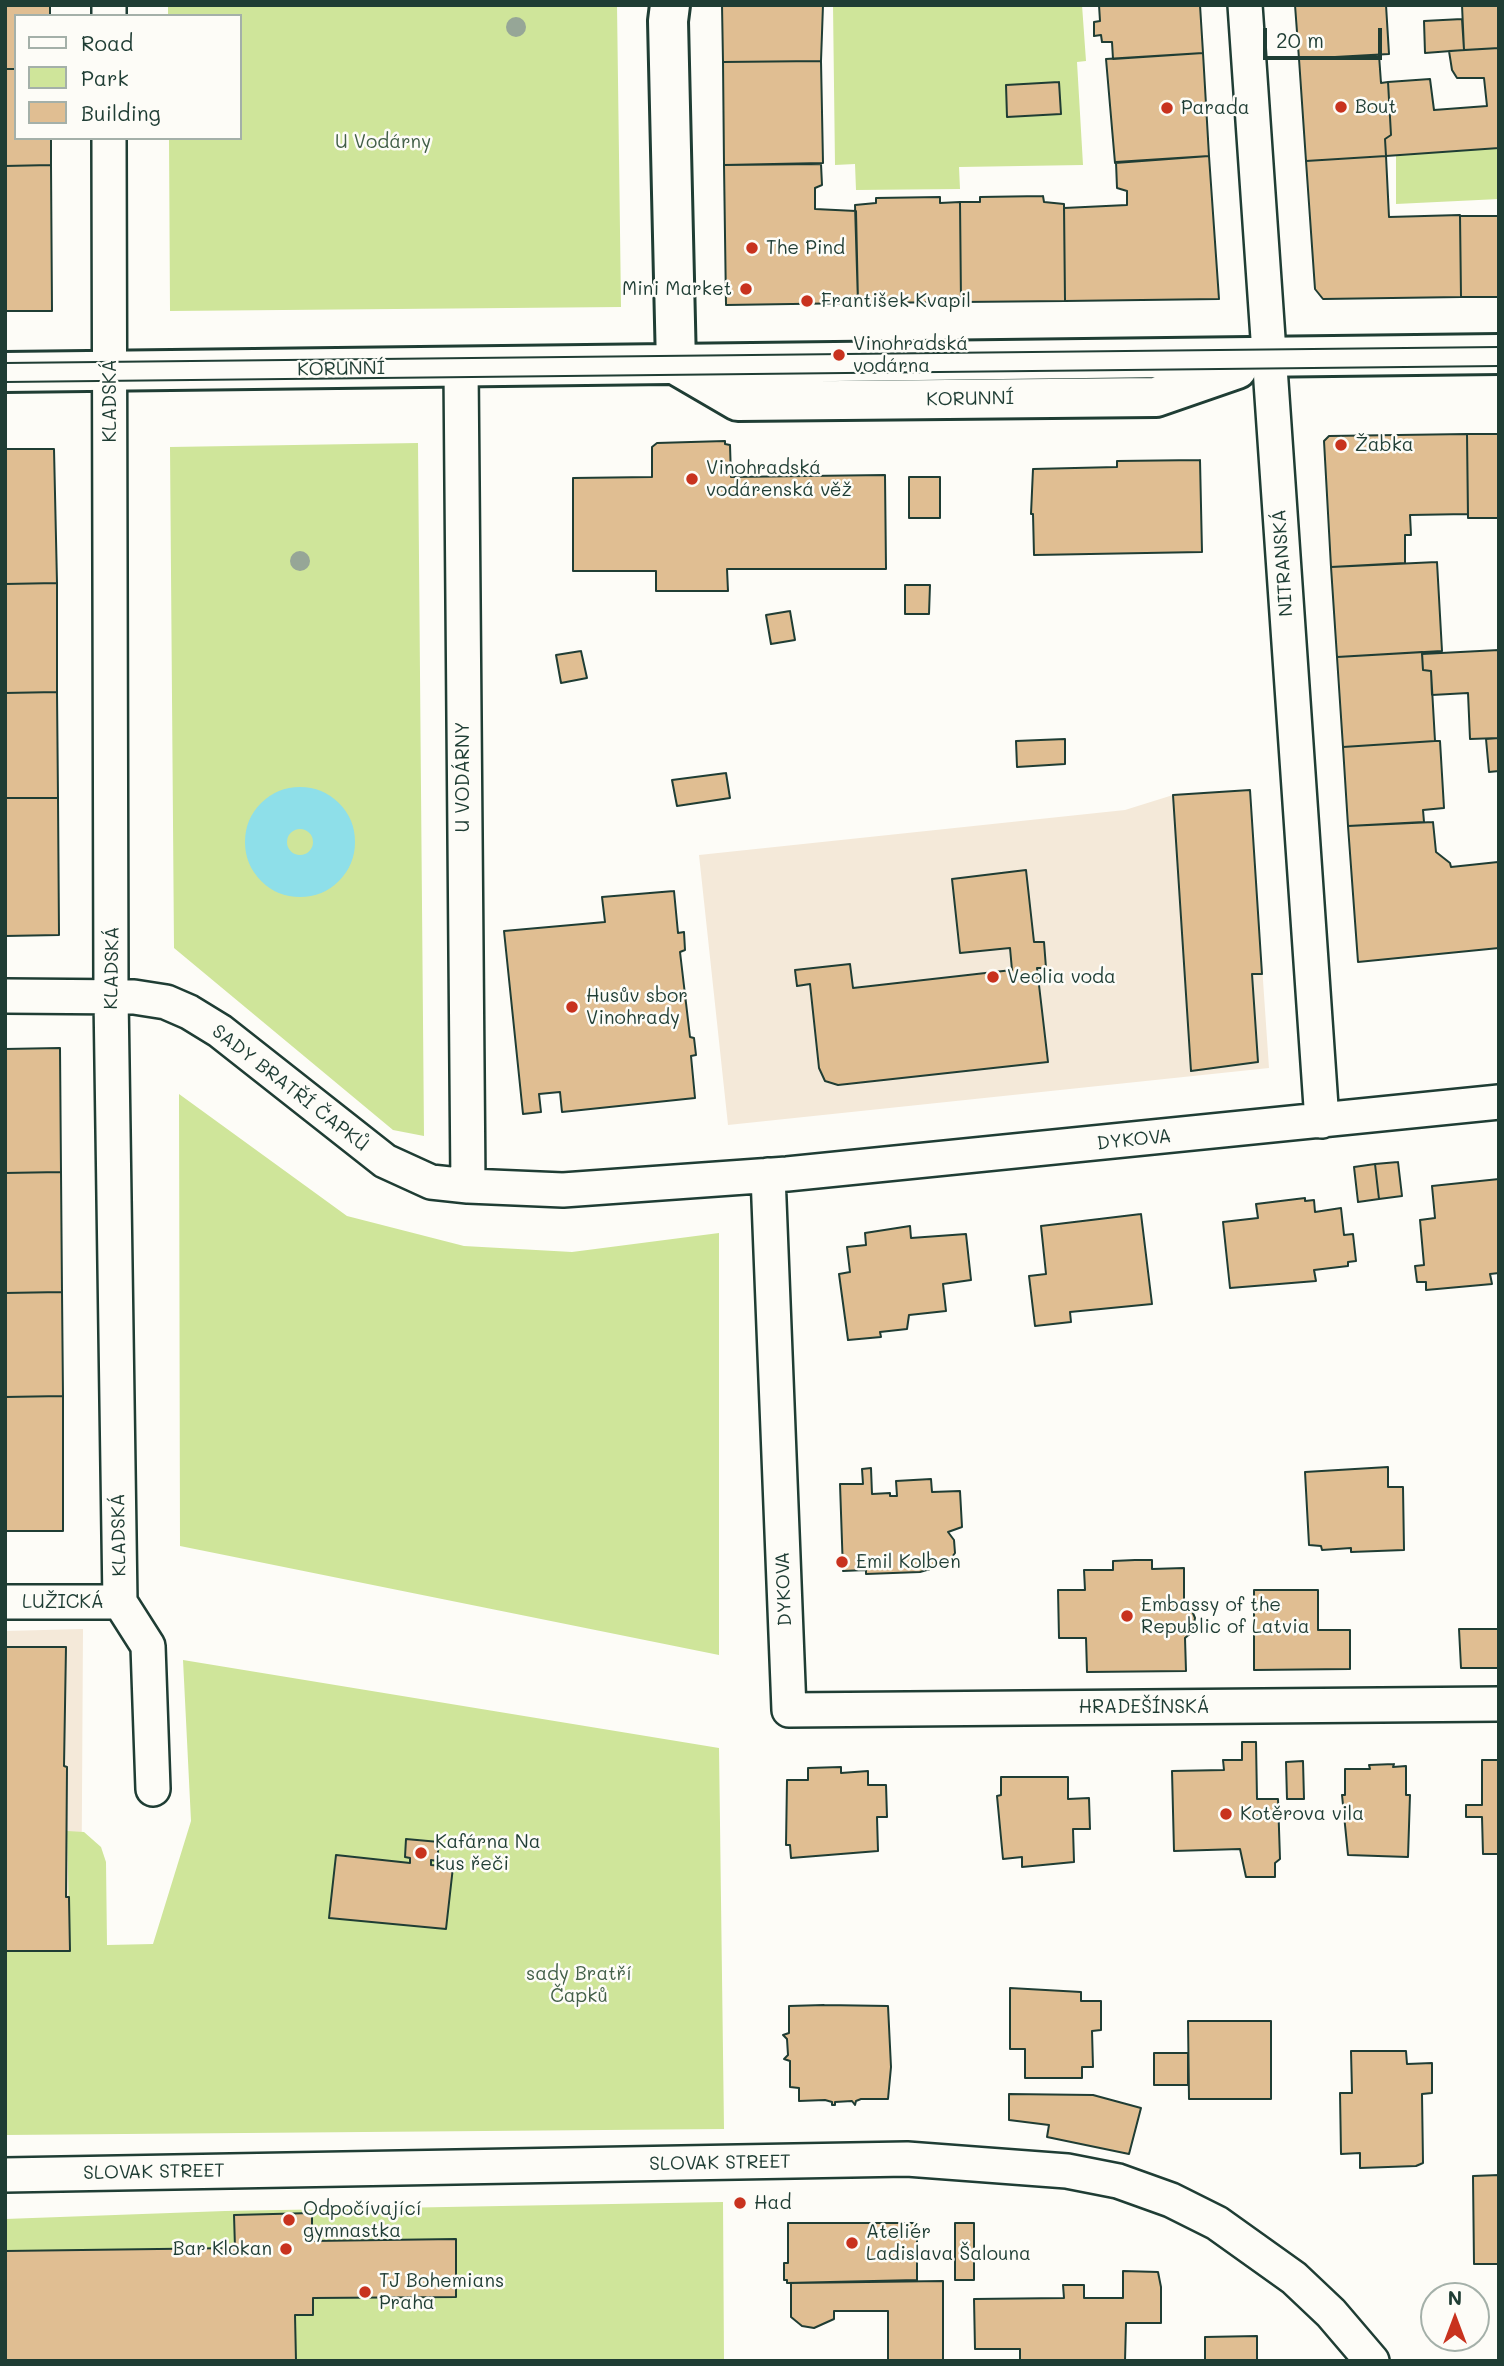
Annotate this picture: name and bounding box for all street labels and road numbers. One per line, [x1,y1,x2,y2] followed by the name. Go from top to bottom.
[297,357,385,381] street label: KORUNNÍ
[99,359,121,443] street label: KLADSKÁ
[926,387,1014,411] street label: KORUNNÍ
[1268,509,1298,617] street label: NITRANSKÁ
[452,722,474,832] street label: U VODÁRNY
[100,926,124,1010] street label: KLADSKÁ
[207,1020,373,1156] street label: SADY BRATŘÍ ČAPKŮ
[1096,1125,1172,1155] street label: DYKOVA
[107,1493,131,1577] street label: KLADSKÁ
[771,1551,797,1627] street label: DYKOVA
[22,1591,104,1613] street label: LUŽICKÁ
[1078,1696,1210,1718] street label: HRADEŠÍNSKÁ
[649,2150,791,2176] street label: SLOVAK STREET
[83,2159,225,2185] street label: SLOVAK STREET

